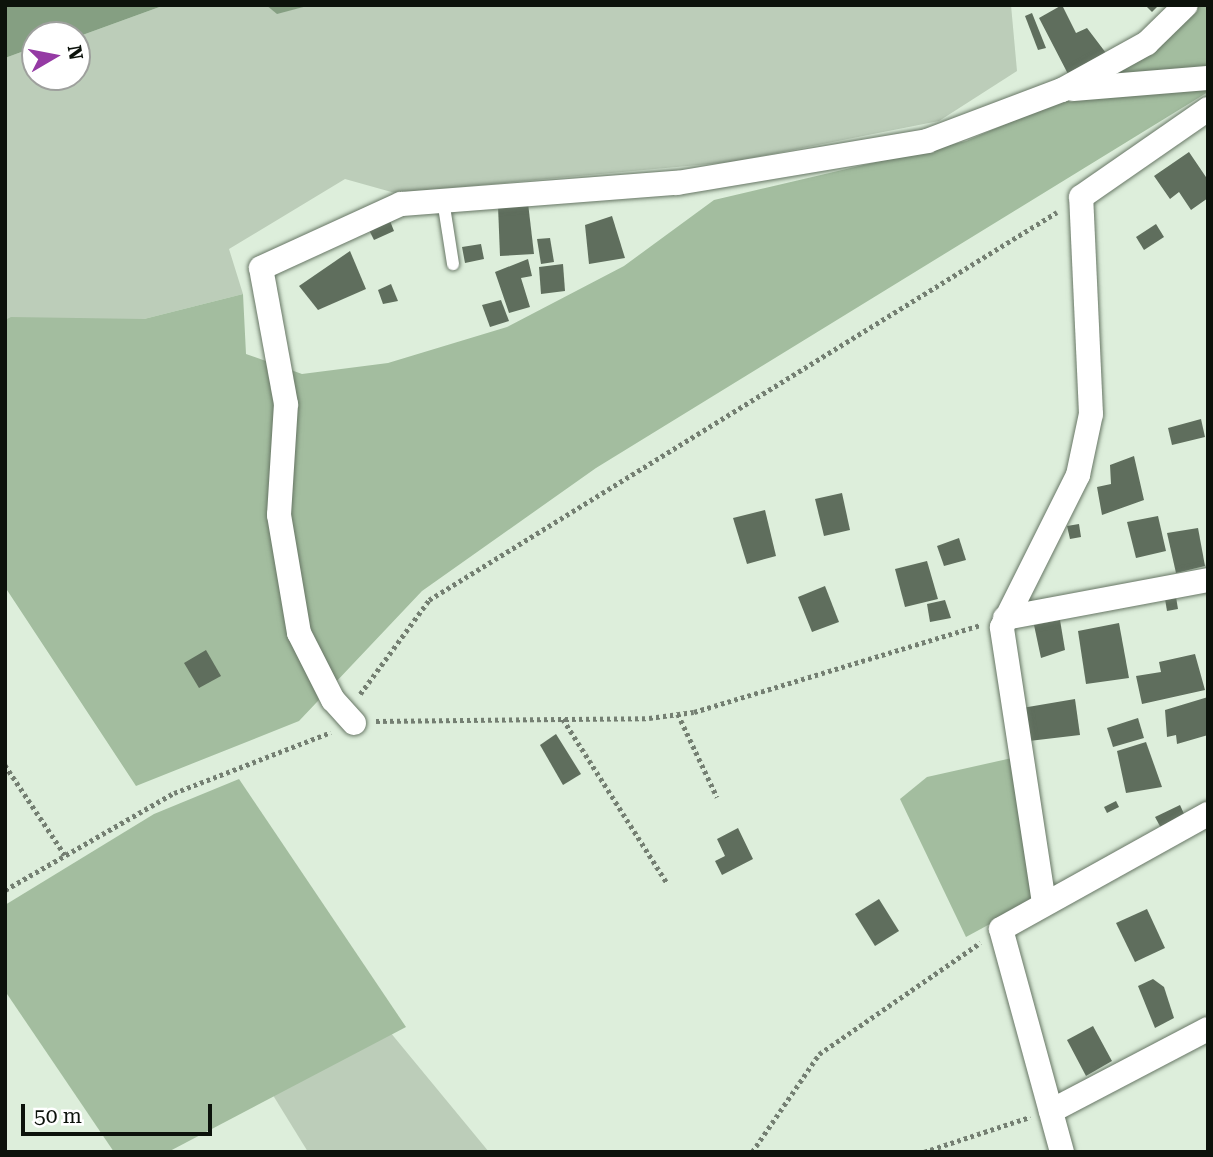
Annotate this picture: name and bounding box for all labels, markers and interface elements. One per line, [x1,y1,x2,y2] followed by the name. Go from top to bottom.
[21,21,91,91] north arrow
[63,43,88,62] text: N
[24,1090,215,1134] scale bar
[34,1104,82,1128] text: 50 m

